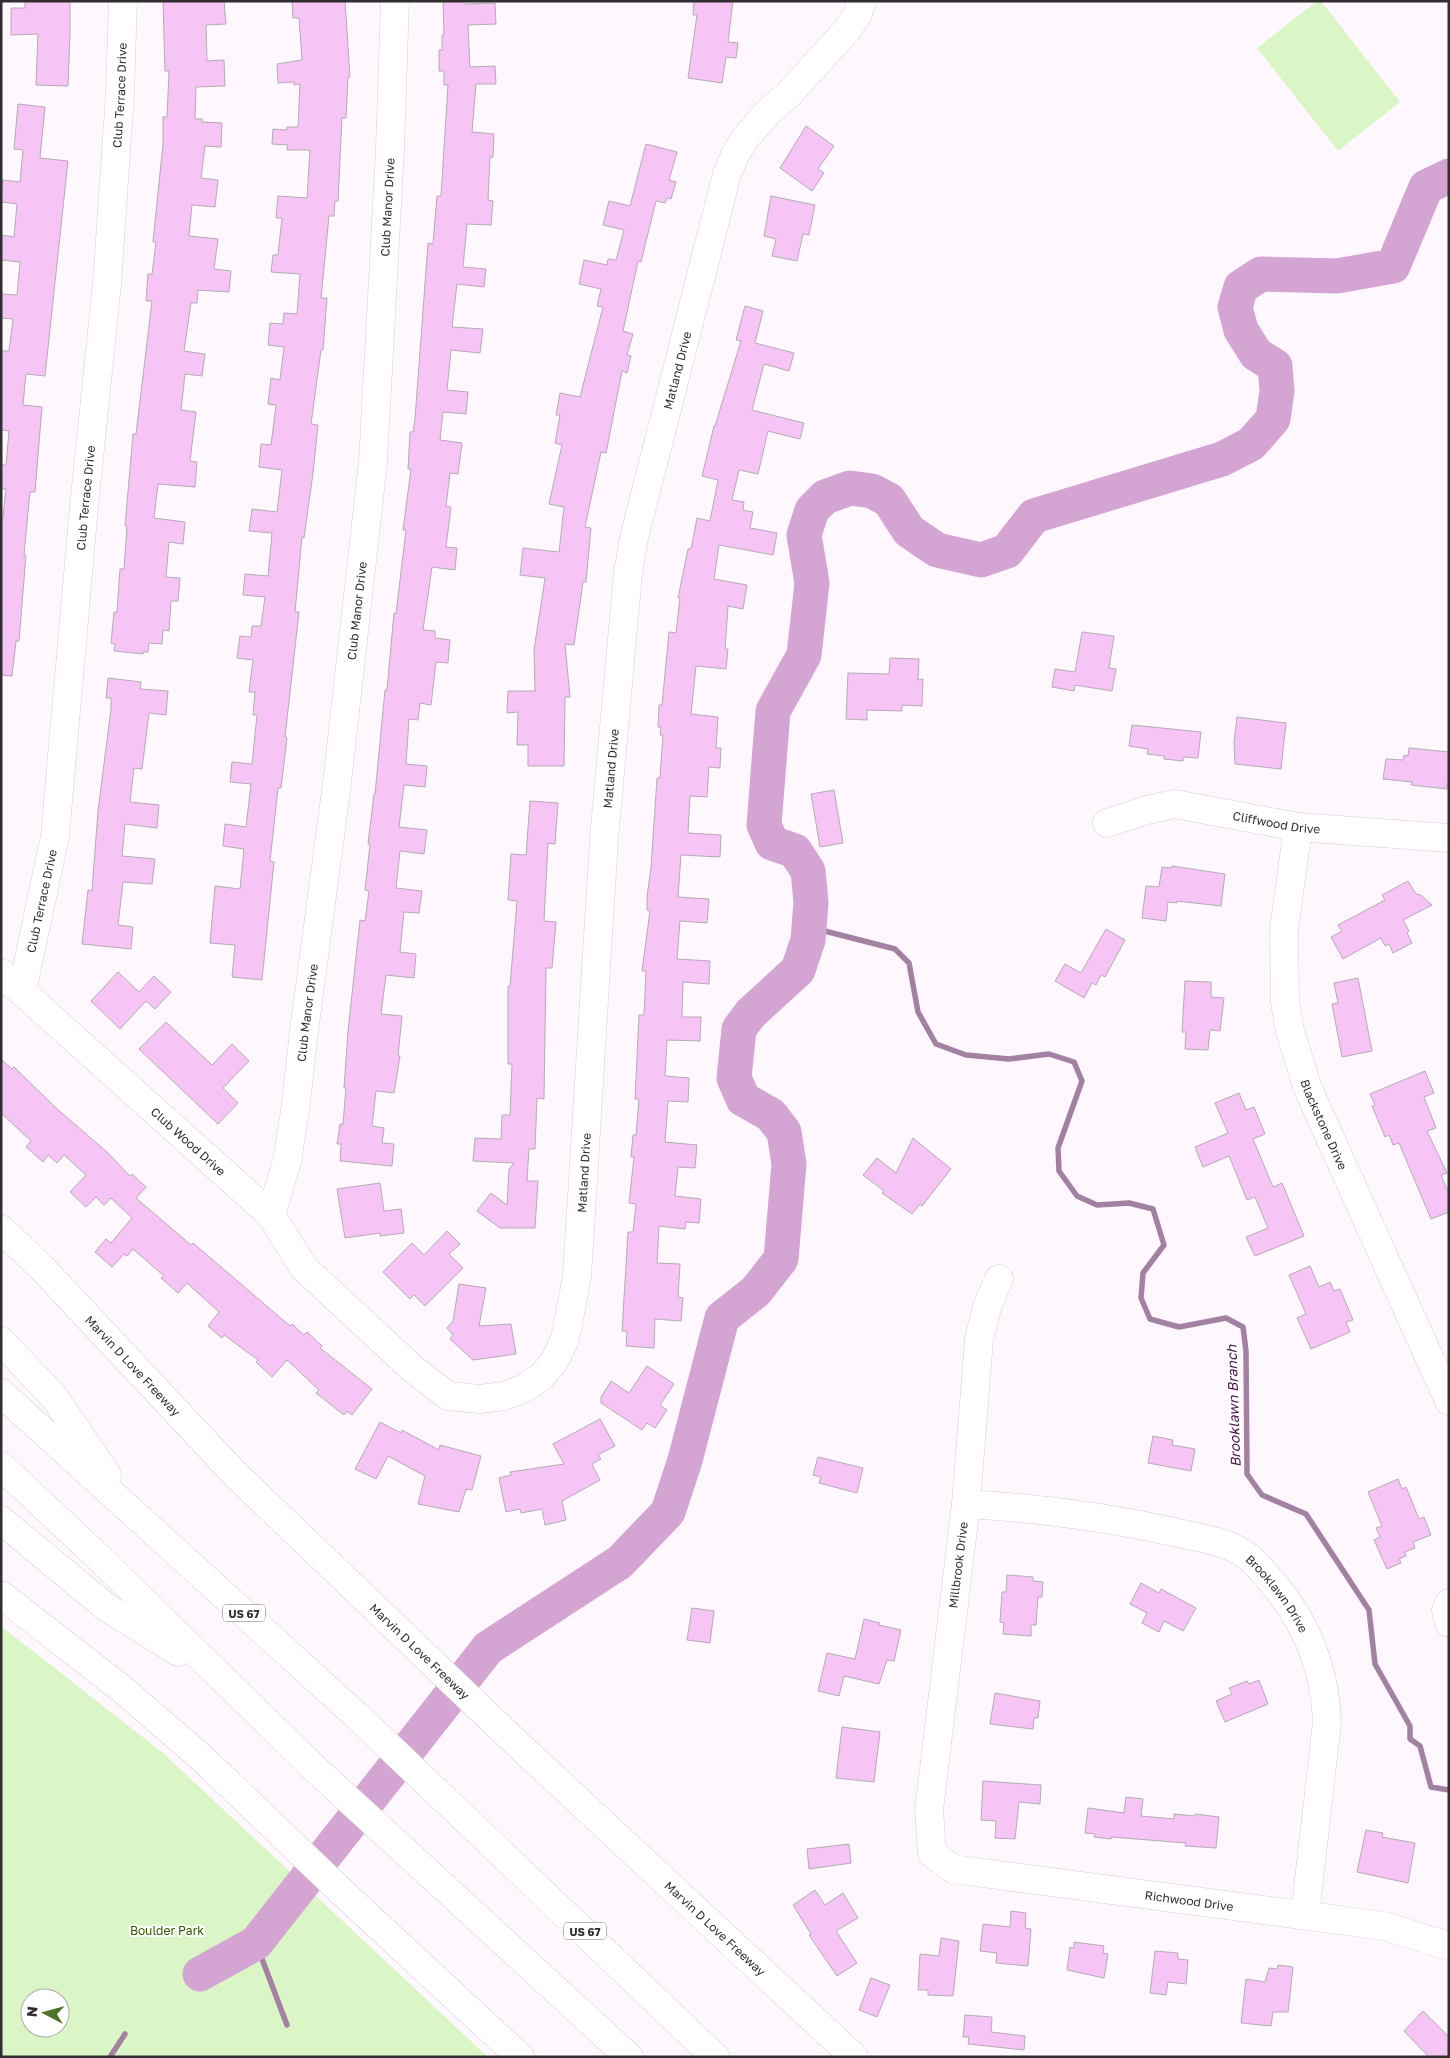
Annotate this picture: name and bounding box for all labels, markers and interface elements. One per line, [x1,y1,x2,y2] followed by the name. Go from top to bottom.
[109,42,129,148] street label: Club Terrace Drive
[377,157,397,257] street label: Club Manor Drive
[660,330,694,411] street label: Matland Drive
[73,445,98,551] street label: Club Terrace Drive
[343,561,369,661] street label: Club Manor Drive
[599,728,621,809] street label: Matland Drive
[1232,807,1321,836] street label: Cliffwood Drive
[23,848,59,954] street label: Club Terrace Drive
[293,963,320,1063] street label: Club Manor Drive
[1298,1077,1351,1172] street label: Blackstone Drive
[148,1104,229,1179] street label: Club Wood Drive
[573,1132,593,1213] street label: Matland Drive
[82,1312,184,1419] street label: Marvin D Love Freeway
[1222,1343,1244,1468] water label: Brooklawn Branch
[945,1521,971,1609] street label: Millbrook Drive
[1243,1551,1312,1635] street label: Brooklawn Drive
[367,1600,473,1702] street label: Marvin D Love Freeway
[223,1605,265,1622] road number: US 67
[662,1878,769,1979] street label: Marvin D Love Freeway
[1144,1887,1235,1914] street label: Richwood Drive
[564,1922,606,1940] road number: US 67
[130,1923,204,1938] park label: Boulder Park
[20,1988,70,2038] north arrow
[23,2005,41,2018] text: N

